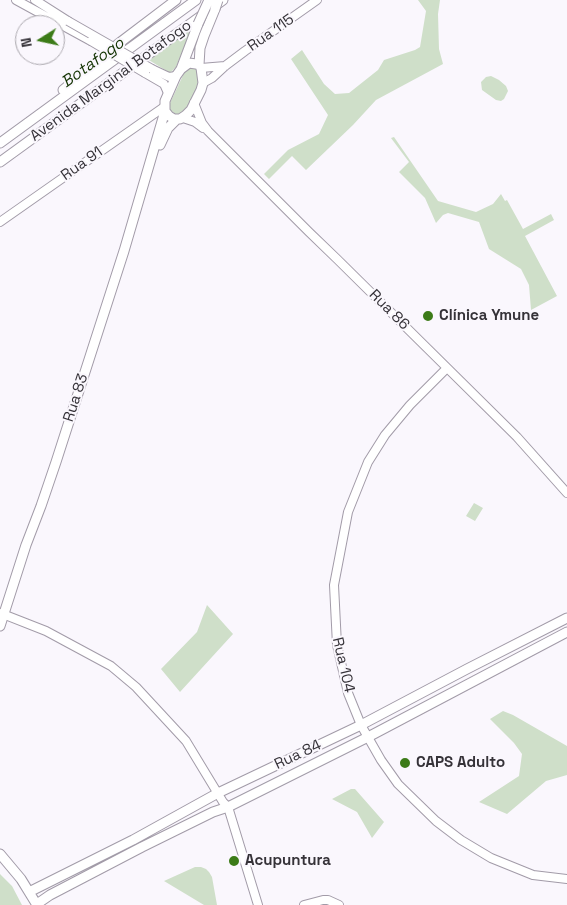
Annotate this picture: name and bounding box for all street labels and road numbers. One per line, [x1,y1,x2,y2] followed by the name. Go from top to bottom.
[244,11,298,55] street label: Rua 115
[27,16,195,146] street label: Avenida Marginal Botafogo
[58,143,106,185] street label: Rua 91
[365,286,413,334] street label: Rua 86
[60,372,92,424] street label: Rua 83
[328,636,358,694] street label: Rua 104
[272,736,324,774] street label: Rua 84

